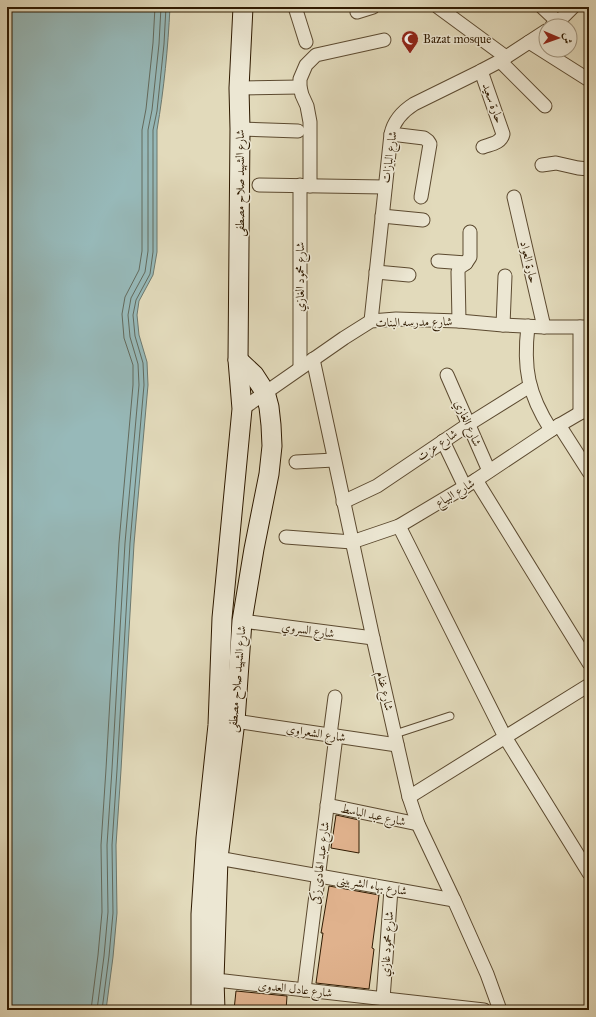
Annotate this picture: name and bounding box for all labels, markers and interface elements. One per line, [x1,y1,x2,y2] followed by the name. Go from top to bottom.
[538,18,578,58] north arrow
[400,29,420,54] mosque icon: Bazat mosque
[423,32,491,47] place label: Bazat mosque
[561,33,574,44] text: ش
[479,81,507,125] street label: حارة سعيد
[233,129,251,237] street label: شارع الشهيد صلاح مصطفى
[378,130,404,184] street label: شارع البازات
[516,239,541,285] street label: حارة العواد
[293,242,311,312] street label: شارع محمود الغازي
[375,314,453,334] street label: شارع مدرسه البنات
[448,398,484,450] street label: شارع الغازي
[414,426,462,467] street label: شارع عزت
[433,476,479,514] street label: شارع البياع
[280,619,336,645] street label: شارع السروي
[225,625,253,733] street label: شارع الشهيد صلاح مصطفى
[370,670,396,713] street label: شارع غنام
[285,721,347,749] street label: شارع الشعراوى
[338,801,407,833] street label: شارع عبد الباسط
[307,821,336,906] street label: شارع عبد الهادى زكى
[335,872,408,902] street label: شارع بهاء الشربينى
[378,911,400,978] street label: شارع محمود غازي
[257,978,333,1004] street label: شارع عادل العدوى

